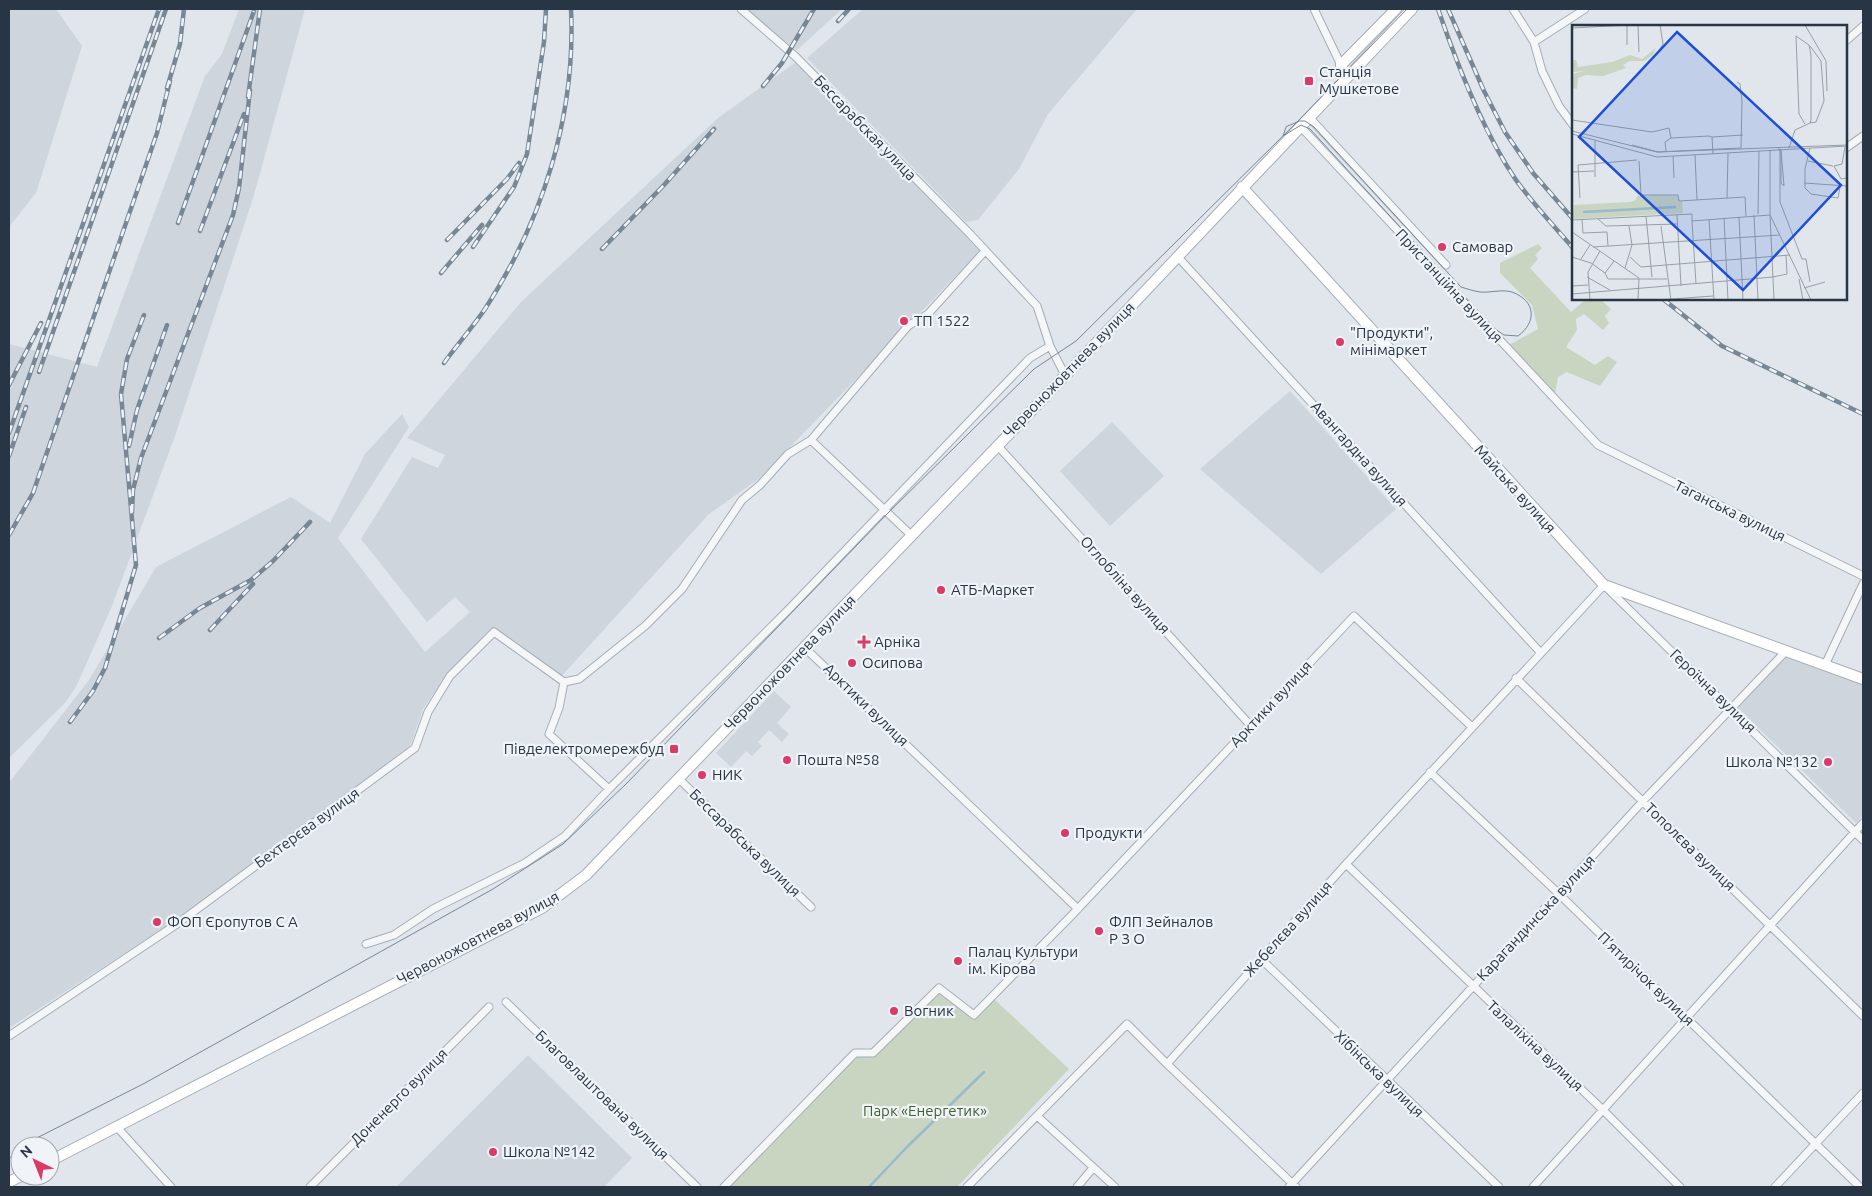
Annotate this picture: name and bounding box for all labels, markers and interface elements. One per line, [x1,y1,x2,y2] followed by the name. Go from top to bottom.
[1572,25,1847,300] inset map
[1319,63,1399,97] place label: Станція Мушкетове
[811,72,920,184] street label: Бессарабская улица
[1303,75,1315,87] marker: Станція Мушкетове
[1392,225,1506,346] street label: Пристанційна вулиця
[1452,238,1513,255] place label: Самовар
[1436,241,1448,253] marker: Самовар
[1000,298,1138,441] street label: Червоножовтнева вулиця
[914,312,970,329] place label: ТП 1522
[898,315,910,327] marker: ТП 1522
[1350,324,1433,358] place label: "Продукти", мінімаркет
[1334,336,1346,348] marker: "Продукти", мінімаркет
[1308,398,1411,510] street label: Авангардна вулиця
[1471,441,1559,536] street label: Майська вулиця
[1672,476,1788,545] street label: Таганська вулиця
[1077,532,1174,637] street label: Оглобліна вулиця
[951,581,1034,598] place label: АТБ-Маркет
[935,584,947,596] marker: АТБ-Маркет
[721,591,859,734] street label: Червоножовтнева вулиця
[874,633,920,650] place label: Арніка
[858,636,870,648] marker: Арніка
[1667,645,1760,736] street label: Героїчна вулиця
[862,654,923,671] place label: Осипова
[846,657,858,669] marker: Осипова
[1226,657,1315,750] street label: Арктики вулиця
[820,660,912,750] street label: Арктики вулиця
[504,740,664,757] place label: Півделектромережбуд
[668,743,680,755] marker: Півделектромережбуд
[797,751,880,768] place label: Пошта №58
[1725,753,1818,770] place label: Школа №132
[781,754,793,766] marker: Пошта №58
[1822,756,1834,768] marker: Школа №132
[712,766,742,783] place label: НИК
[696,769,708,781] marker: НИК
[251,784,362,871] street label: Бехтерєва вулиця
[686,785,804,900] street label: Бессарабська вулиця
[1642,799,1739,894] street label: Тополєва вулиця
[1075,824,1143,841] place label: Продукти
[1059,827,1071,839] marker: Продукти
[1473,851,1598,984] street label: Карагандинська вулиця
[1240,877,1335,980] street label: Жебелєва вулиця
[394,887,562,988] street label: Червоножовтнева вулиця
[167,913,298,930] place label: ФОП Єропутов С А
[1109,913,1213,947] place label: ФЛП Зейналов Р З О
[151,916,163,928] marker: ФОП Єропутов С А
[1093,925,1105,937] marker: ФЛП Зейналов Р З О
[1595,928,1698,1029] street label: П’ятирічок вулиця
[968,943,1078,977] place label: Палац Культури ім. Кірова
[952,955,964,967] marker: Палац Культури ім. Кірова
[1484,997,1587,1095] street label: Талаліхіна вулиця
[904,1002,954,1019] place label: Вогник
[888,1005,900,1017] marker: Вогник
[532,1027,672,1163] street label: Благовлаштована вулиця
[1331,1027,1427,1121] street label: Хібінська вулиця
[347,1045,451,1149] street label: Доненерго вулиця
[863,1102,987,1119] park label: Парк «Енергетик»
[10,1136,60,1186] north arrow
[17,1142,35,1161] text: N
[503,1143,596,1160] place label: Школа №142
[487,1146,499,1158] marker: Школа №142

